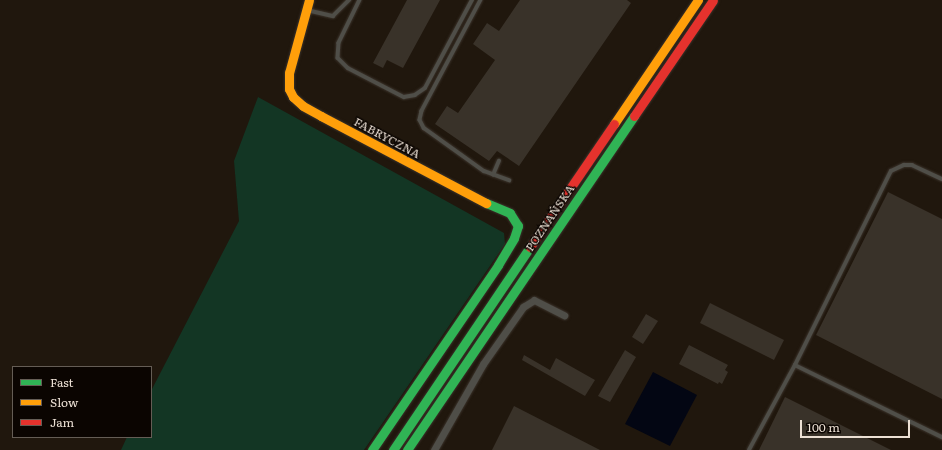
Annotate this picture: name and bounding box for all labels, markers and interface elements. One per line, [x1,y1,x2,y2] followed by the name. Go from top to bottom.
[351,115,423,161] street label: FABRYCZNA
[522,182,578,254] street label: POZNAŃSKA
[12,366,152,438] legend
[50,373,73,391] text: Fast
[50,393,78,411] text: Slow
[802,412,912,438] scale bar
[50,413,74,431] text: Jam
[807,418,840,436] text: 100 m

